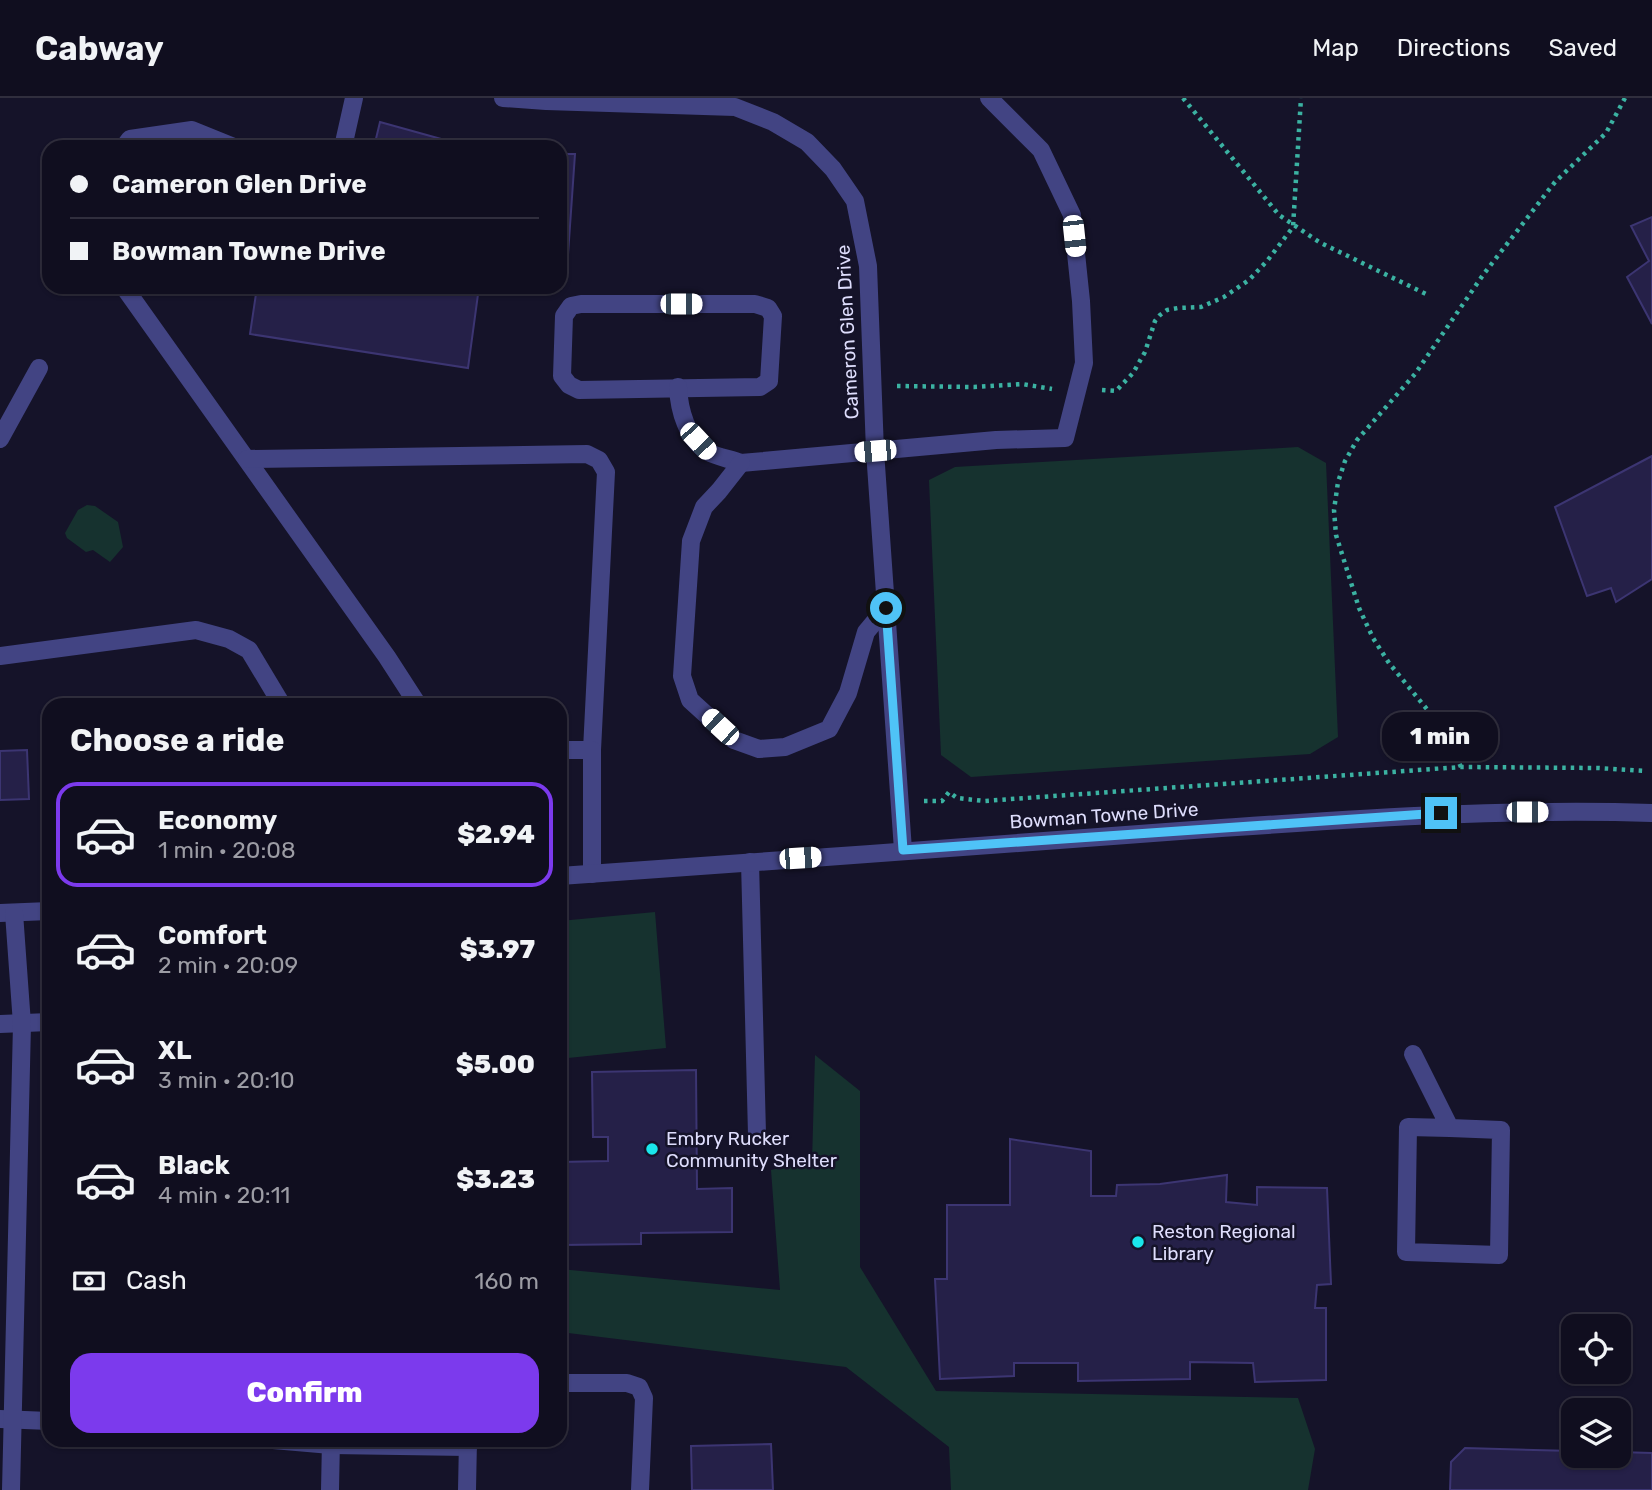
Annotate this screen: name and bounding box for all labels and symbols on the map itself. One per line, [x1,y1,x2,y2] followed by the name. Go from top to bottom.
[1062,214,1087,258] car
[831,244,864,420] street label: Cameron Glen Drive
[661,294,703,315] car
[676,418,721,464] car
[854,439,897,463] car
[870,592,902,624] route start
[698,705,743,749] car
[1383,712,1499,760] callout: 1 min
[1009,797,1199,834] street label: Bowman Towne Drive
[1425,797,1457,829] route end
[1507,802,1549,823] car
[779,846,822,870] car
[666,1127,838,1172] place label: Embry Rucker Community Shelter
[644,1141,660,1157] marker: Embry Rucker Community Shelter
[1152,1220,1296,1265] place label: Reston Regional Library
[1130,1234,1146,1250] marker: Reston Regional Library

